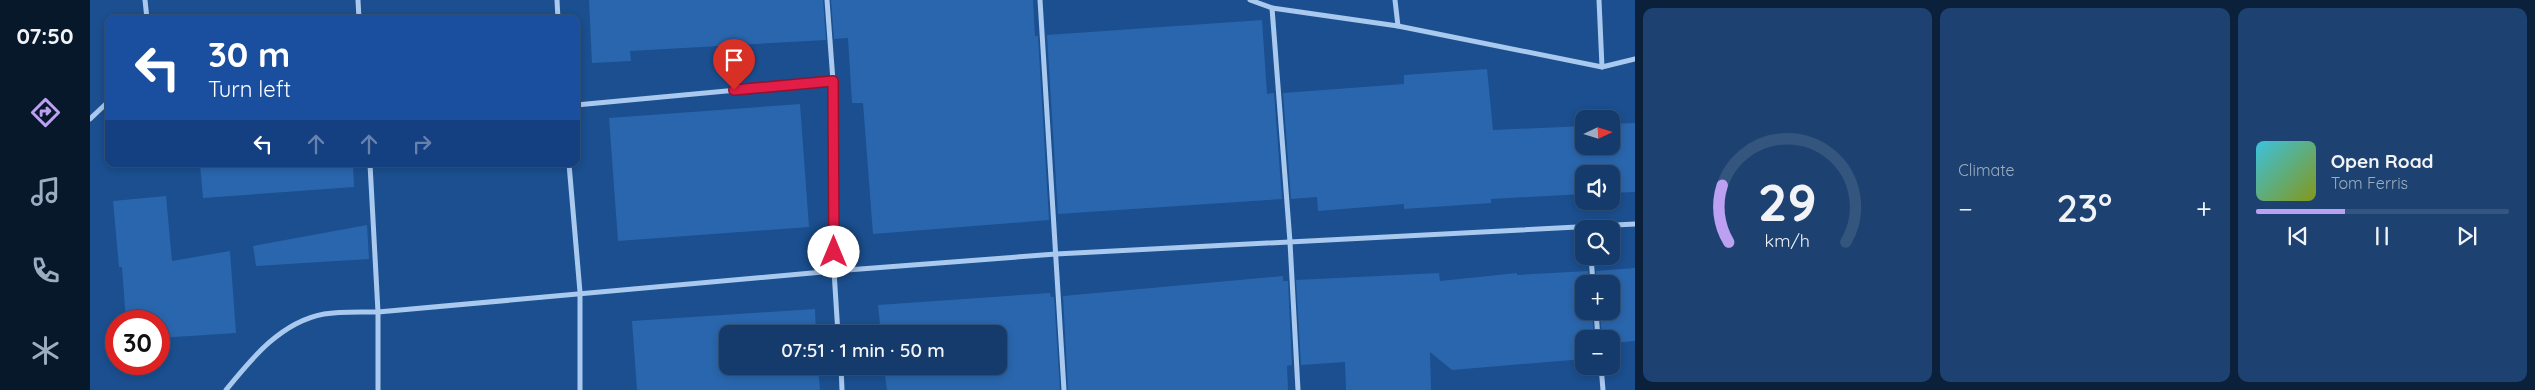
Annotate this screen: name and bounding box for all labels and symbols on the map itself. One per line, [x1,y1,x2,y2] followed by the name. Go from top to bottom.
[713,39,755,90] pin
[1575,110,1620,155] north arrow
[807,225,859,277] position arrow
[105,310,170,375] speed limit sign: 30

